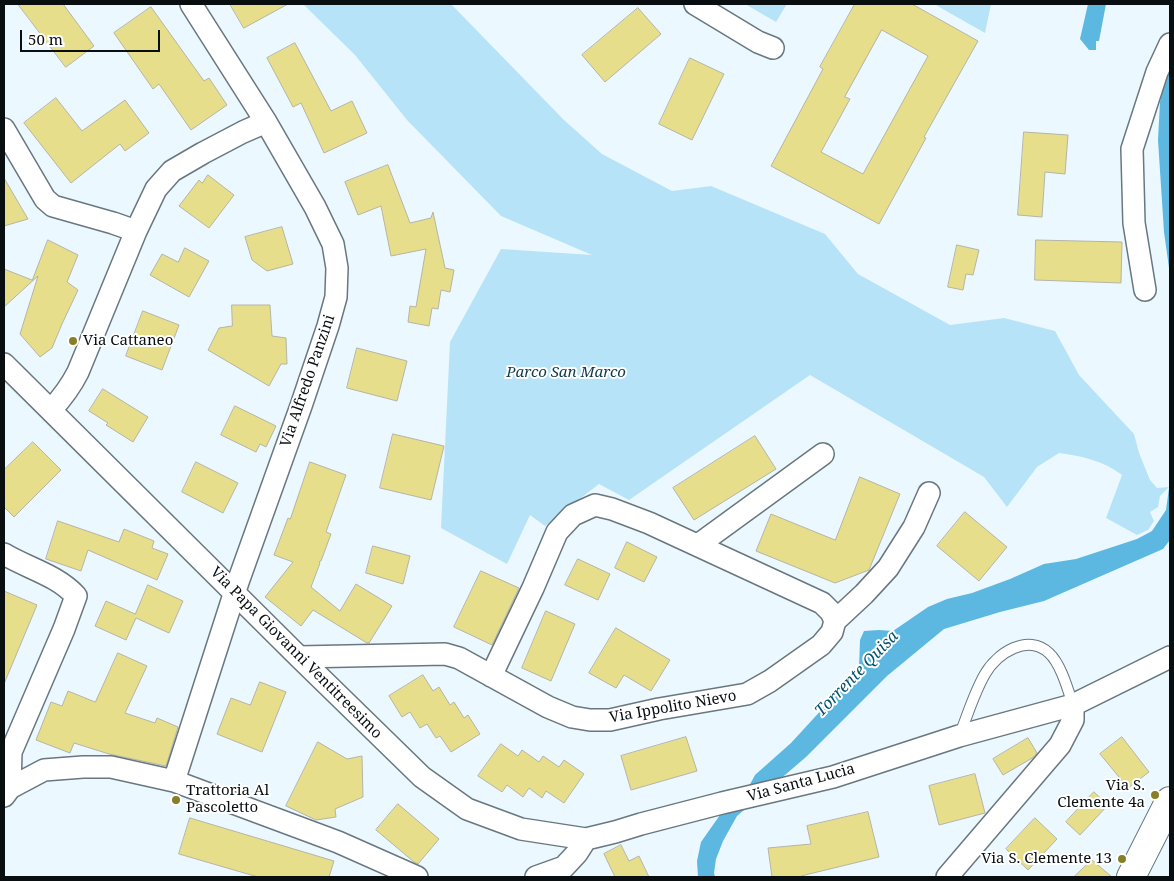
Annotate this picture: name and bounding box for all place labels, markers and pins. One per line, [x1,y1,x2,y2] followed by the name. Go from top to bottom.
[83,332,173,350] place label: Via Cattaneo
[67,335,79,347] marker: Via Cattaneo
[1057,777,1145,812] place label: Via S. Clemente 4a
[186,782,269,817] place label: Trattoria Al Pascoletto
[1149,789,1161,801] marker: Via S. Clemente 4a
[170,794,182,806] marker: Trattoria Al Pascoletto
[981,850,1112,868] place label: Via S. Clemente 13
[1116,853,1128,865] marker: Via S. Clemente 13

